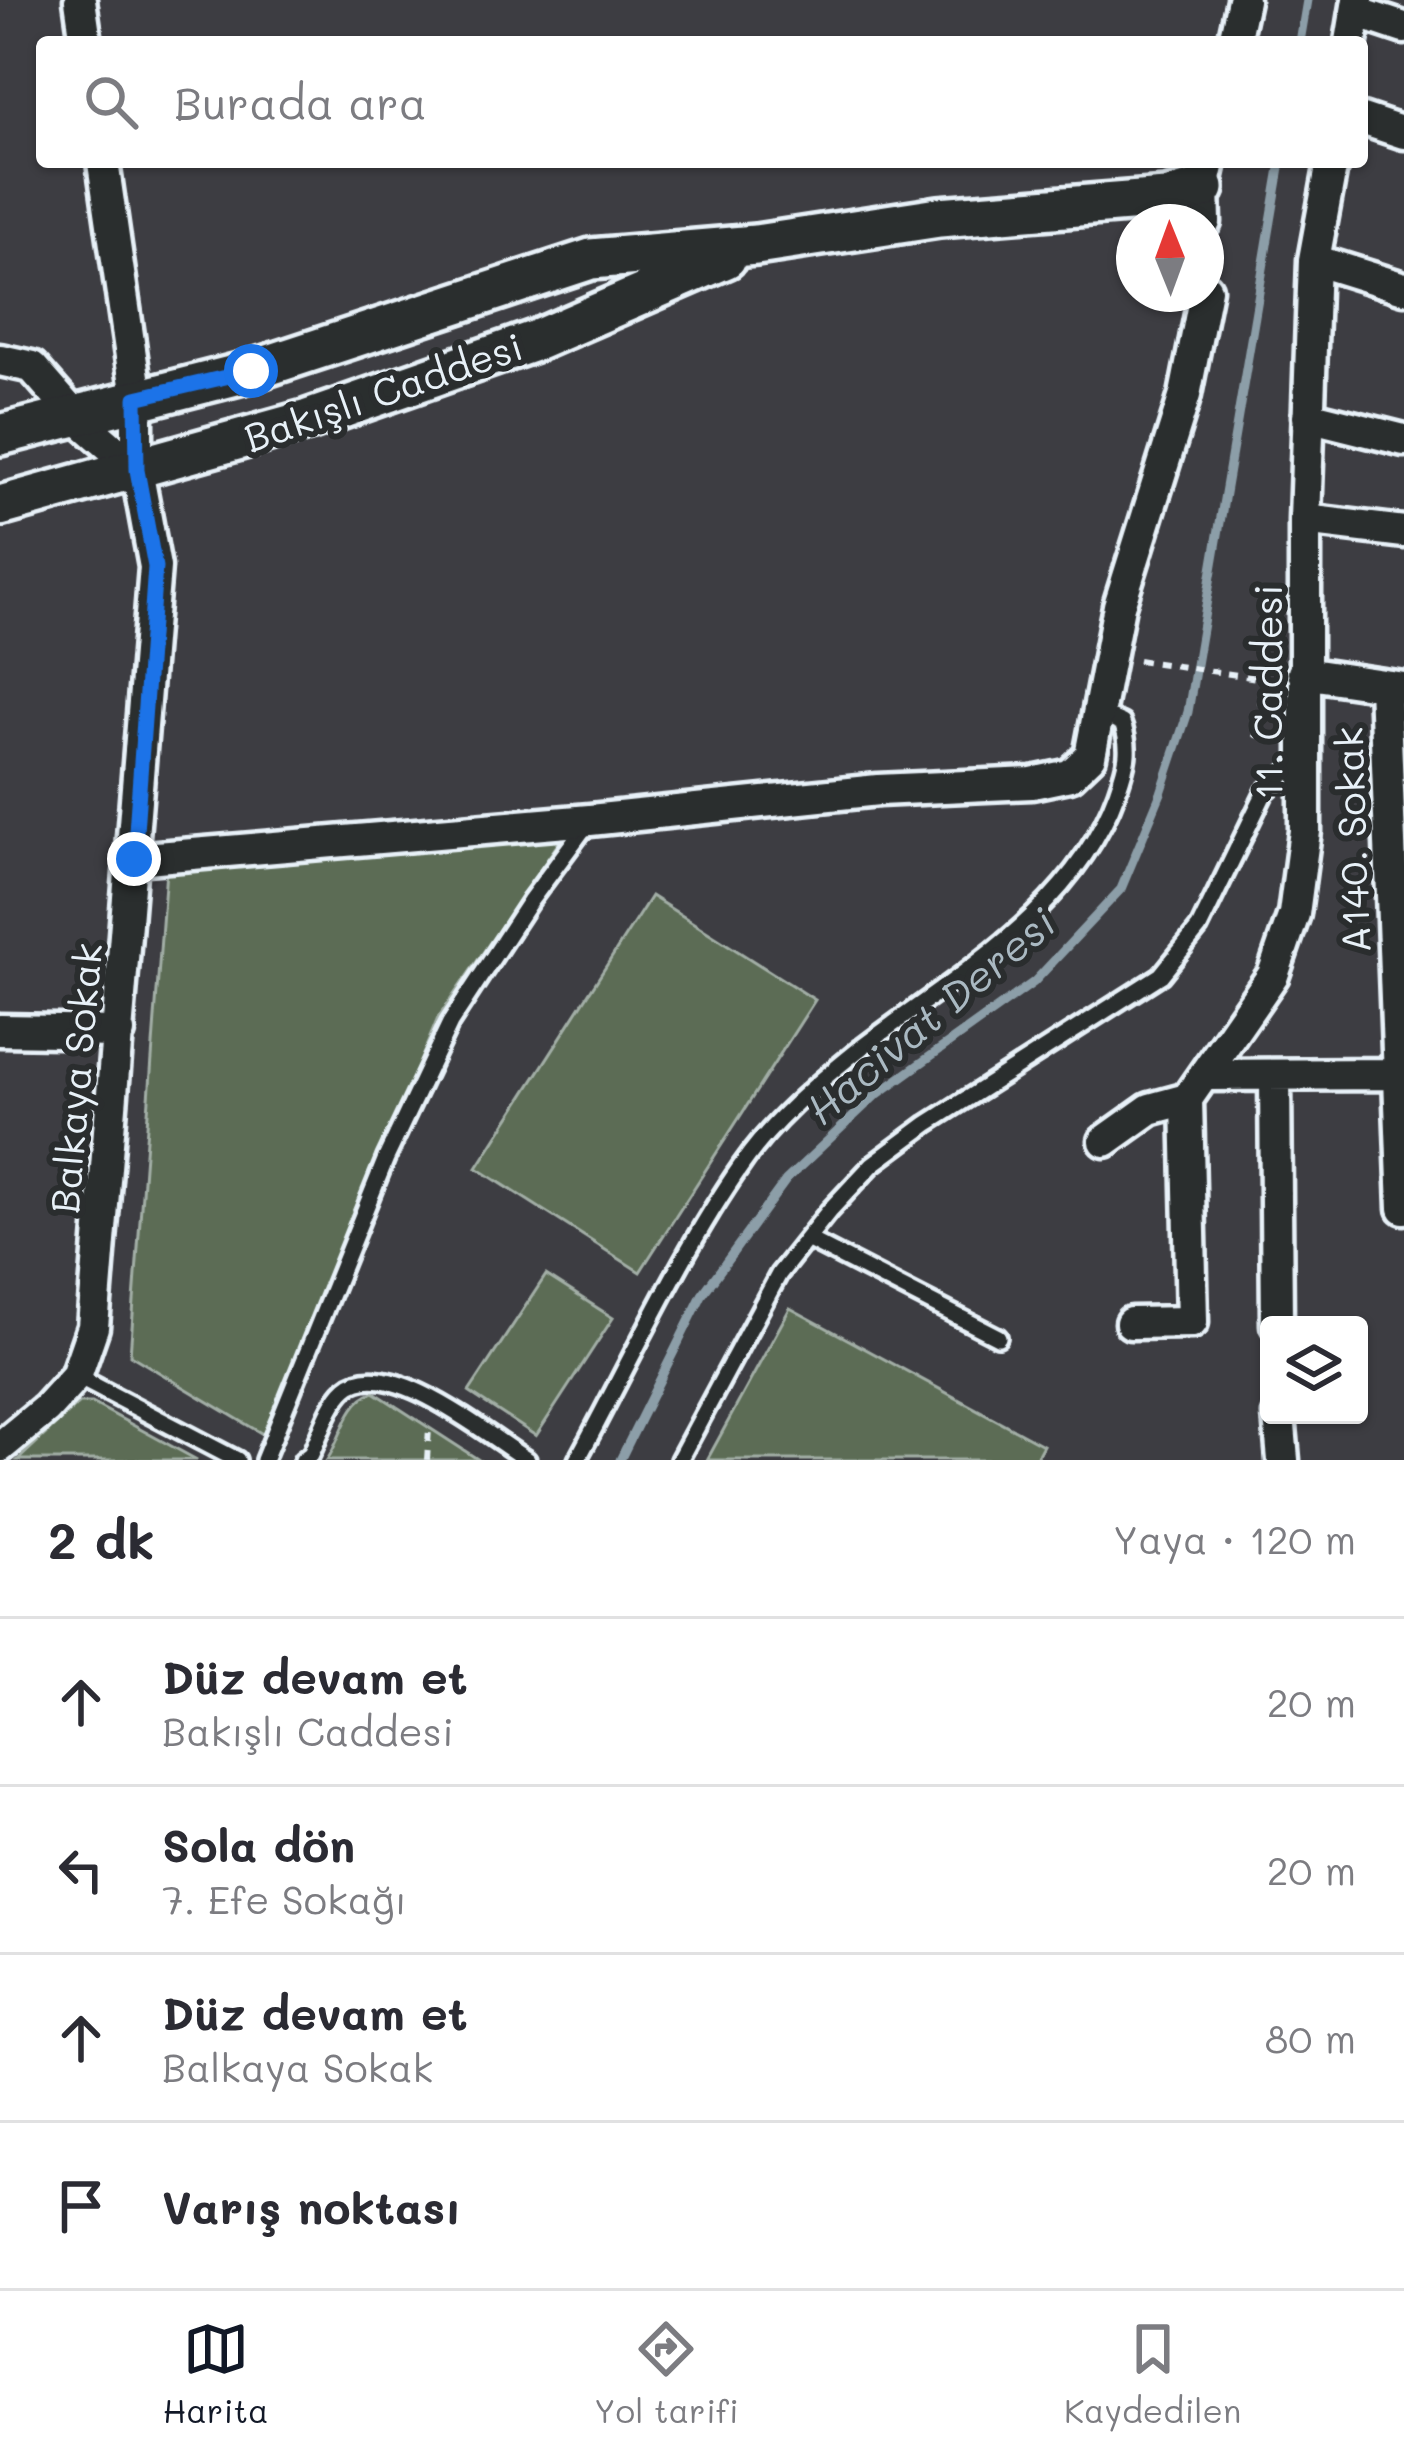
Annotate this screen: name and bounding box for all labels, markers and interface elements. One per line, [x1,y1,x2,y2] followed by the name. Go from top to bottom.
[36,36,1368,168] search box
[78,69,144,135] icon: search
[174,73,427,131] text: Burada ara
[1116,204,1224,312] north arrow
[237,319,529,463] street label: Bakışlı Caddesi
[224,344,278,398] route start
[1241,584,1292,800] street label: 11. Caddesi
[1322,726,1380,954] street label: A140. Sokak
[107,832,161,886] route end
[794,894,1066,1135] water label: Hacivat Deresi
[38,941,112,1215] street label: Balkaya Sokak
[1260,1316,1368,1424] map controls
[1260,1316,1368,1424] button: layers
[48,1505,155,1572] text: 2 dk
[1113,1513,1356,1564] text: Yaya · 120 m
[162,1647,468,1705] text: Düz devam et
[48,1669,114,1735] icon: ahead
[1267,1676,1356,1727] text: 20 m
[162,1705,454,1756] text: Bakışlı Caddesi
[162,1815,355,1873] text: Sola dön
[48,1837,114,1903] icon: left
[1267,1844,1356,1895] text: 20 m
[162,1873,407,1924] text: 7. Efe Sokağı
[162,1983,468,2041] text: Düz devam et
[48,2005,114,2071] icon: ahead
[1265,2012,1356,2063] text: 80 m
[162,2041,433,2092] text: Balkaya Sokak
[48,2173,114,2239] icon: arrive
[162,2177,461,2235] text: Varış noktası
[163,2316,269,2431] tab: Harita
[594,2316,739,2431] tab: Yol tarifi
[1064,2316,1241,2431] tab: Kaydedilen

